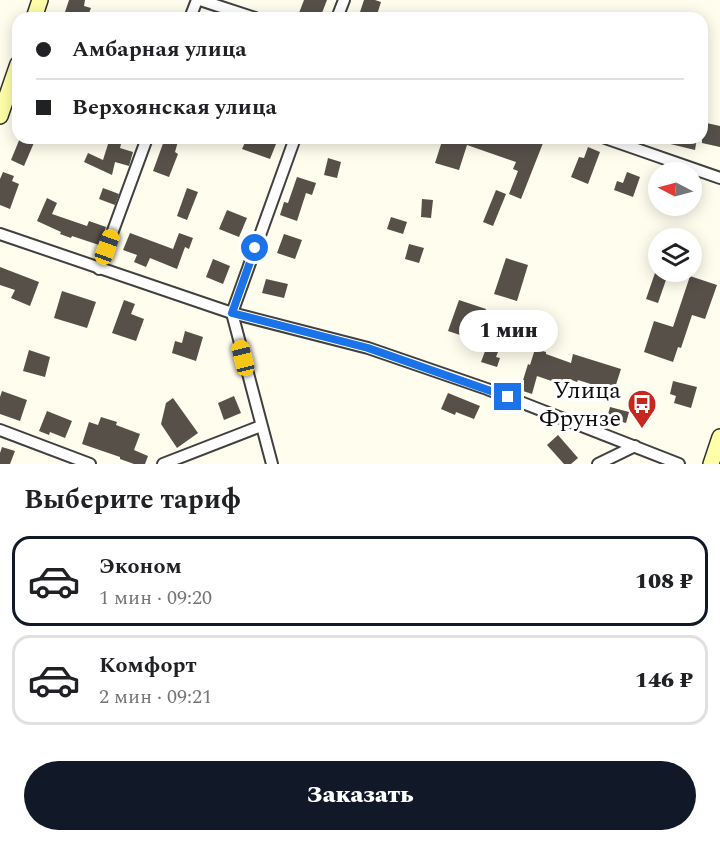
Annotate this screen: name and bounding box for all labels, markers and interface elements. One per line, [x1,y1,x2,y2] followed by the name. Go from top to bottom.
[72,33,247,66] text: Амбарная улица
[72,91,277,124] text: Верхоянская улица
[648,162,702,216] north arrow
[648,162,702,282] map controls
[92,227,122,267] car
[648,228,702,282] button: layers
[241,234,268,261] route start
[458,310,558,352] callout: 1 мин
[479,316,538,346] text: 1 мин
[230,338,256,378] car
[539,373,621,437] place label: Улица Фрунзе
[494,383,521,410] route end
[626,388,658,430] bus stop icon: Улица Фрунзе
[24,479,241,521] text: Выберите тариф
[99,550,182,583] text: Эконом
[27,554,81,608] icon: car
[635,565,693,598] text: 108 ₽
[99,583,212,613] text: 1 мин · 09:20
[99,649,197,682] text: Комфорт
[27,653,81,707] icon: car
[635,664,693,697] text: 146 ₽
[99,682,212,712] text: 2 мин · 09:21
[24,761,696,830] button: Заказать

